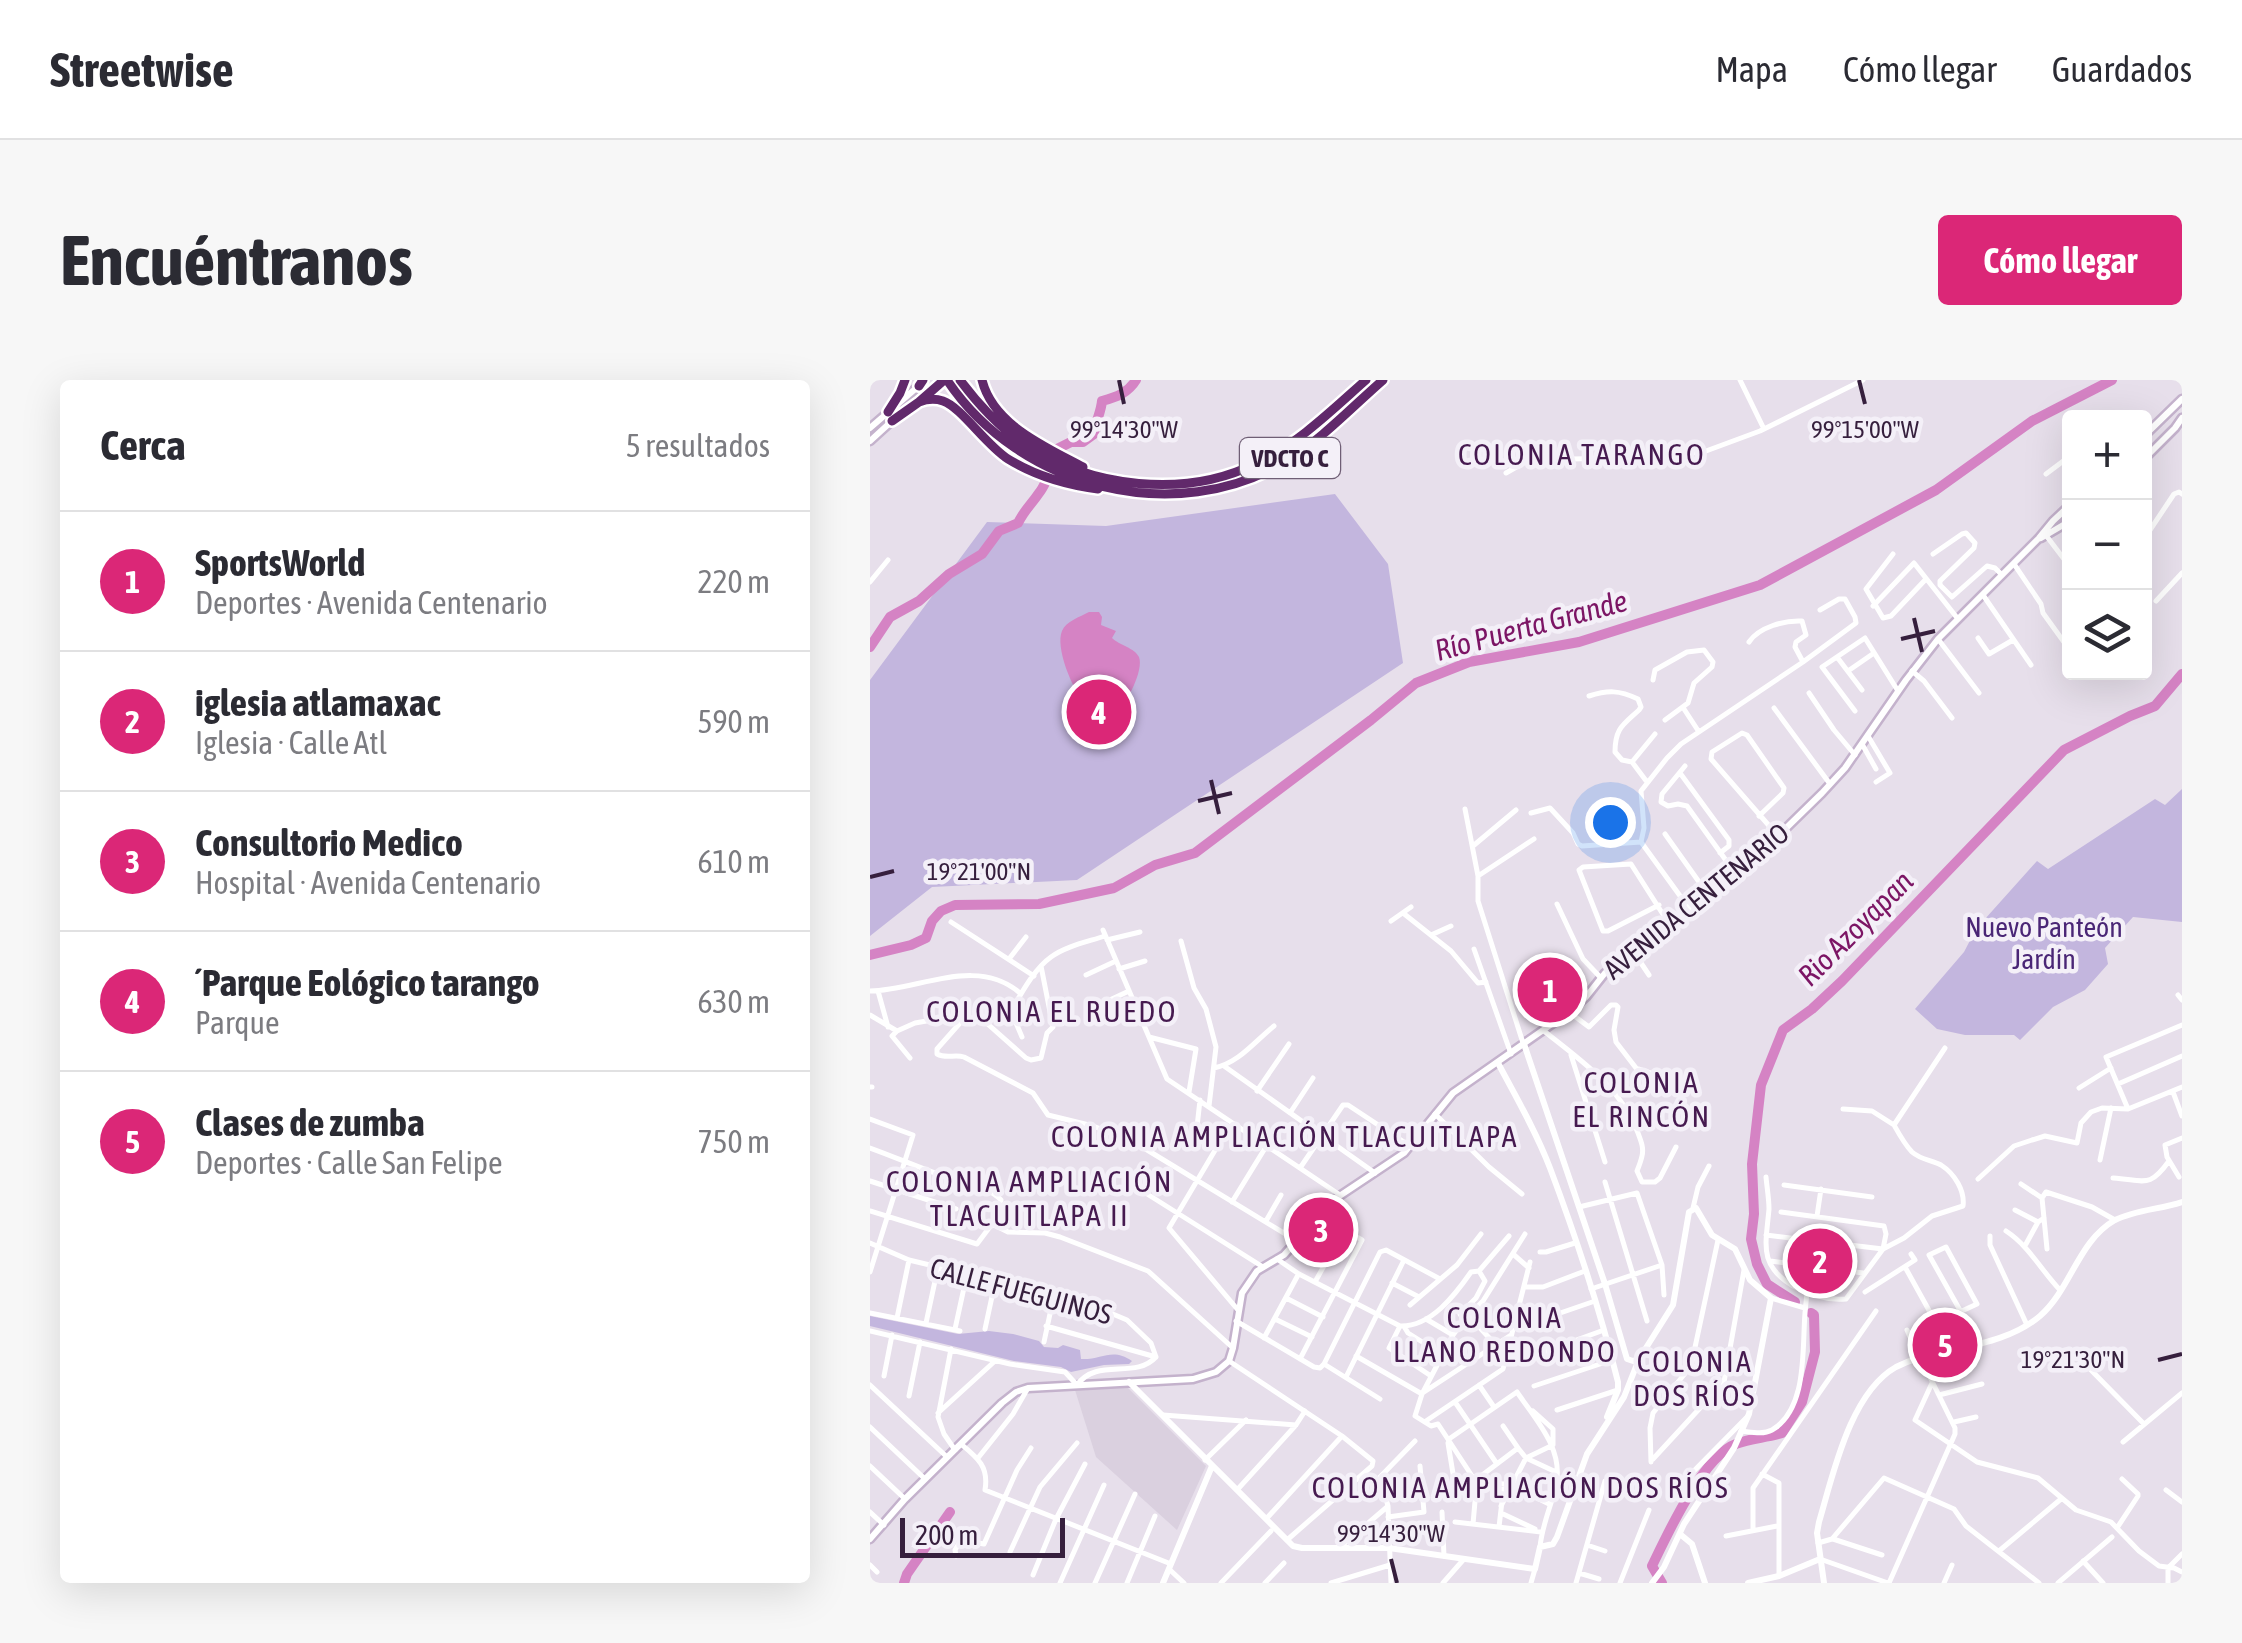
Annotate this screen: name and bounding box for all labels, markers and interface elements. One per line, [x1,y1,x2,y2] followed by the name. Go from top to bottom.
[50,42,234,97] text: Streetwise
[1715,49,1788,89] text: Mapa
[1843,49,1997,89] text: Cómo llegar
[2052,49,2192,89] text: Guardados
[1938,215,2182,305] button: Cómo llegar
[60,220,413,300] text: Encuéntranos
[2062,410,2152,680] map controls
[2062,410,2152,500] button: +
[1070,415,1179,443] text: 99°14'30"W
[1811,415,1920,443] text: 99°15'00"W
[100,421,185,469] text: Cerca
[626,427,770,464] text: 5 resultados
[1458,437,1706,471] district label: COLONIA TARANGO
[1240,438,1340,478] road number: VDCTO C
[2062,500,2152,590] button: −
[195,541,365,584] text: SportsWorld
[125,563,140,600] text: 1
[697,563,770,600] text: 220 m
[1431,583,1631,667] water label: Río Puerta Grande
[195,584,548,621] text: Deportes · Avenida Centenario
[2062,590,2152,680] button: layers
[1066,674,1132,750] pin: 4
[195,681,441,724] text: iglesia atlamaxac
[125,703,140,740] text: 2
[697,703,770,740] text: 590 m
[195,724,387,761] text: Iglesia · Calle Atl
[1585,797,1636,848] your location
[1597,817,1795,985] street label: AVENIDA CENTENARIO
[195,821,463,864] text: Consultorio Medico
[125,843,140,880] text: 3
[697,843,770,880] text: 610 m
[927,857,1031,885] text: 19°21'00"N
[195,864,541,901] text: Hospital · Avenida Centenario
[1791,864,1919,992] water label: Rio Azoyapan
[1965,911,2123,975] park label: Nuevo Panteón Jardín
[1518,952,1582,1028] pin: 1
[195,961,540,1004] text: ´Parque Eológico tarango
[125,983,140,1020] text: 4
[697,983,770,1020] text: 630 m
[926,994,1178,1028] district label: COLONIA EL RUEDO
[195,1004,280,1041] text: Parque
[1572,1065,1712,1133] district label: COLONIA EL RINCÓN
[195,1101,425,1144] text: Clases de zumba
[1051,1119,1519,1153] district label: COLONIA AMPLIACIÓN TLACUITLAPA
[125,1123,140,1160] text: 5
[697,1123,770,1160] text: 750 m
[195,1144,503,1181] text: Deportes · Calle San Felipe
[886,1164,1174,1232] district label: COLONIA AMPLIACIÓN TLACUITLAPA II
[1288,1192,1354,1268] pin: 3
[1788,1224,1852,1298] pin: 2
[927,1251,1116,1331] street label: CALLE FUEGUINOS
[1393,1300,1617,1368] district label: COLONIA LLANO REDONDO
[1912,1308,1978,1382] pin: 5
[1633,1344,1757,1412] district label: COLONIA DOS RÍOS
[2021,1345,2125,1373] text: 19°21'30"N
[1312,1470,1730,1504] district label: COLONIA AMPLIACIÓN DOS RÍOS
[900,1513,1065,1558] scale bar
[915,1519,978,1551] text: 200 m
[1337,1519,1446,1547] text: 99°14'30"W

